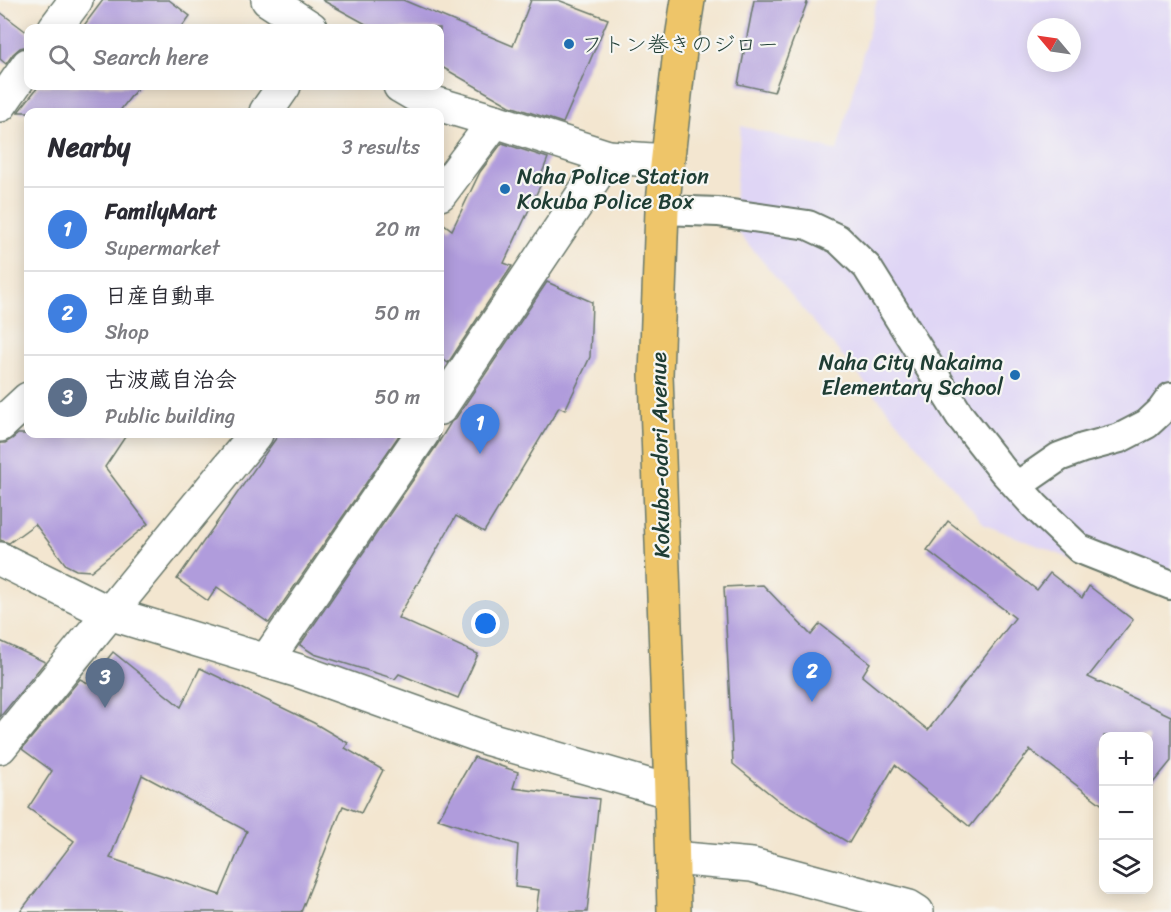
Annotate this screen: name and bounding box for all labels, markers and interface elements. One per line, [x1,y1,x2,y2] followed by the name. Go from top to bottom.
[1027,18,1081,72] north arrow
[24,24,444,90] search box
[581,25,779,64] place label: フトン巻きのジロー
[562,37,576,51] marker: フトン巻きのジロー
[93,38,209,77] text: Search here
[45,41,78,74] icon: search
[48,124,130,170] text: Nearby
[342,130,420,165] text: 3 results
[517,157,709,221] place label: Naha Police Station Kokuba Police Box
[498,182,512,196] marker: Naha Police Station Kokuba Police Box
[105,192,217,231] text: FamilyMart
[63,212,72,247] text: 1
[375,212,420,247] text: 20 m
[105,231,220,266] text: Supermarket
[105,276,215,315] text: 日産自動車
[62,296,73,331] text: 2
[375,296,420,331] text: 50 m
[105,315,149,350] text: Shop
[819,343,1004,407] place label: Naha City Nakaima Elementary School
[639,351,681,558] street label: Kokuba-odori Avenue
[105,360,237,399] text: 古波蔵自治会
[1008,368,1022,382] marker: Naha City Nakaima Elementary School
[62,380,73,415] text: 3
[375,380,420,415] text: 50 m
[105,399,235,434] text: Public building
[460,404,500,454] pin: 1
[471,609,500,638] your location
[792,652,832,702] pin: 2
[86,658,124,708] pin: 3
[1099,732,1153,894] map controls
[1099,732,1153,786] button: +
[1099,786,1153,840] button: −
[1099,840,1153,894] button: layers

